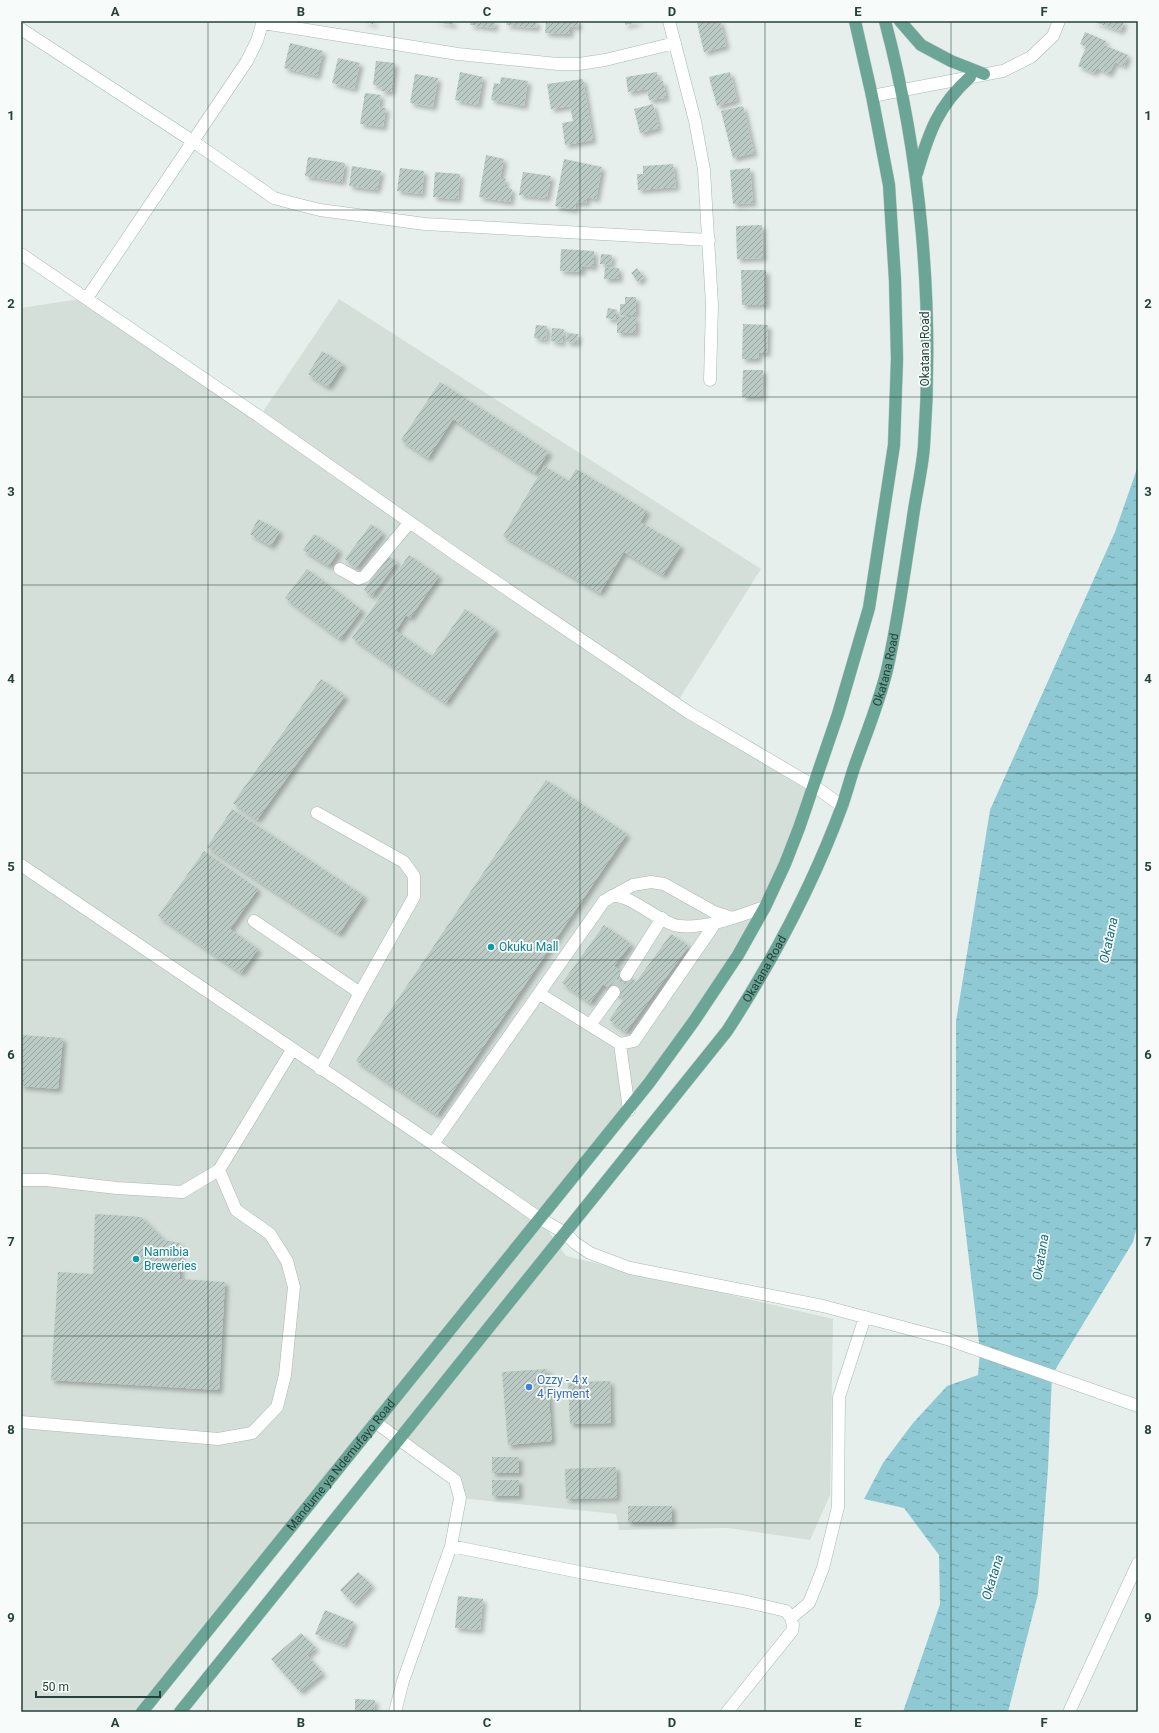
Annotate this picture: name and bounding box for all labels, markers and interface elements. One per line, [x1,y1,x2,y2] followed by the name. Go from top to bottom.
[111,4,120,19] text: A
[297,4,305,19] text: B
[483,4,492,19] text: C
[668,4,676,19] text: D
[854,4,862,19] text: E
[1040,4,1048,19] text: F
[7,108,15,123] text: 1
[1144,108,1152,123] text: 1
[7,296,15,311] text: 2
[1144,296,1152,311] text: 2
[918,312,932,386] street label: Okatana Road
[7,484,15,499] text: 3
[1144,484,1152,499] text: 3
[870,632,901,708] street label: Okatana Road
[7,671,15,686] text: 4
[1144,671,1152,686] text: 4
[7,859,15,874] text: 5
[1144,859,1152,874] text: 5
[1096,916,1121,965] water label: Okatana
[740,933,789,1005] street label: Okatana Road
[499,940,558,954] place label: Okuku Mall
[486,942,496,952] marker: Okuku Mall
[7,1047,15,1062] text: 6
[1144,1047,1152,1062] text: 6
[1029,1233,1052,1281] water label: Okatana
[7,1234,15,1249] text: 7
[1144,1234,1152,1249] text: 7
[144,1245,197,1273] place label: Namibia Breweries
[131,1254,141,1264] marker: Namibia Breweries
[537,1373,589,1401] place label: Ozzy - 4 x 4 Fiyment
[524,1382,534,1392] marker: Ozzy - 4 x 4 Fiyment
[284,1397,398,1534] street label: Mandume ya Ndemufayo Road
[7,1422,15,1437] text: 8
[1144,1422,1152,1437] text: 8
[978,1552,1007,1602] water label: Okatana
[7,1610,15,1625] text: 9
[1144,1610,1152,1625] text: 9
[36,1673,160,1699] scale bar
[42,1680,69,1694] text: 50 m
[111,1715,120,1730] text: A
[297,1715,305,1730] text: B
[483,1715,492,1730] text: C
[668,1715,676,1730] text: D
[854,1715,862,1730] text: E
[1040,1715,1048,1730] text: F

